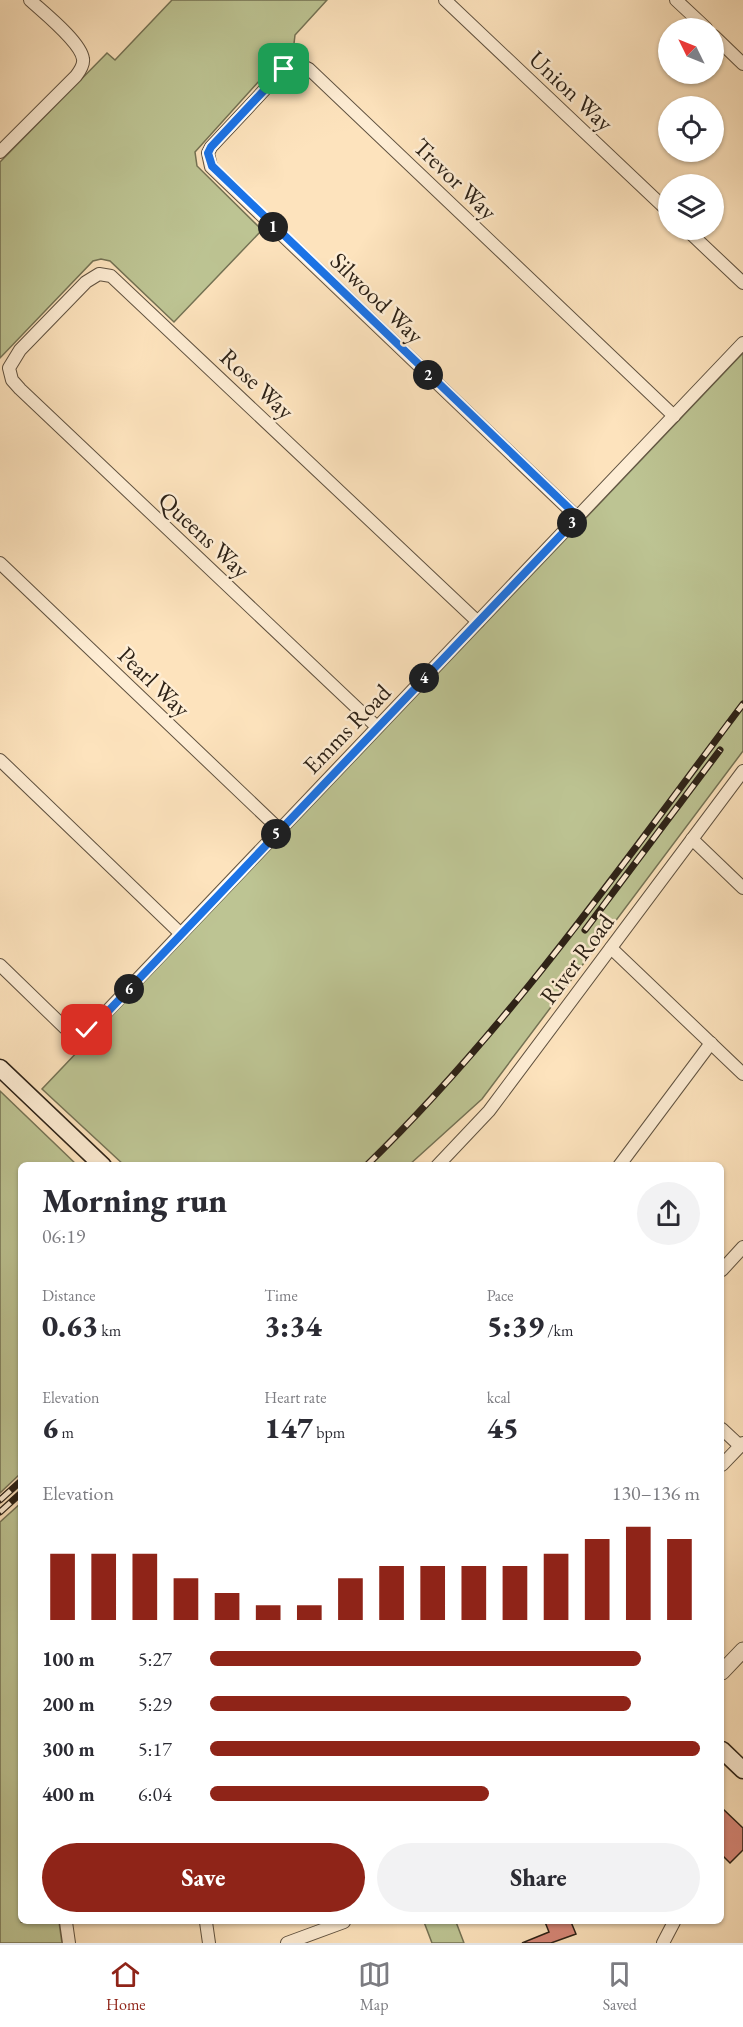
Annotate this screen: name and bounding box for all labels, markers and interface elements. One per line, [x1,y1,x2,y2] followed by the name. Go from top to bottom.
[658,18,724,84] north arrow
[658,18,724,240] map controls
[258,43,309,94] pin
[522,43,621,138] street label: Union Way
[267,52,300,85] icon: arrive
[658,96,724,162] button: locate
[407,131,504,227] street label: Trevor Way
[658,174,724,240] button: layers
[258,212,288,242] pin: 1
[269,216,277,237] text: 1
[324,245,431,350] street label: Silwood Way
[214,341,301,426] street label: Rose Way
[413,360,443,390] pin: 2
[424,364,432,385] text: 2
[152,484,257,585] street label: Queens Way
[557,508,587,538] pin: 3
[568,512,576,533] text: 3
[112,640,197,724] street label: Pearl Way
[409,663,439,693] pin: 4
[420,667,428,688] text: 4
[296,676,398,780] street label: Emms Road
[261,819,291,849] pin: 5
[272,823,280,844] text: 5
[533,907,621,1010] street label: River Road
[114,974,144,1004] pin: 6
[125,978,133,999] text: 6
[61,1004,112,1055] pin
[70,1013,103,1046] icon: check
[42,1179,227,1222] text: Morning run
[637,1182,700,1245] button: share
[42,1223,85,1249] text: 06:19
[42,1285,95,1306] text: Distance
[264,1285,298,1306] text: Time
[487,1285,514,1306] text: Pace
[42,1306,98,1345] text: 0.63
[264,1306,322,1345] text: 3:34
[487,1306,544,1345] text: 5:39
[98,1320,121,1341] text: km
[544,1320,573,1341] text: /km
[42,1387,100,1408] text: Elevation
[264,1387,326,1408] text: Heart rate
[487,1387,511,1408] text: kcal
[42,1408,58,1447] text: 6
[264,1408,313,1447] text: 147
[487,1408,519,1447] text: 45
[58,1422,74,1443] text: m
[313,1422,345,1443] text: bpm
[42,1480,114,1506] text: Elevation
[612,1480,700,1506] text: 130–136 m
[42,1646,95,1672] text: 100 m
[138,1646,172,1672] text: 5:27
[42,1691,95,1717] text: 200 m
[138,1691,172,1717] text: 5:29
[42,1736,95,1762] text: 300 m
[138,1736,172,1762] text: 5:17
[42,1781,95,1807] text: 400 m
[138,1781,172,1807] text: 6:04
[42,1843,365,1912] button: Save
[377,1843,700,1912] button: Share
[106,1958,146,2015] tab: Home
[358,1958,391,2015] tab: Map
[603,1958,637,2015] tab: Saved

